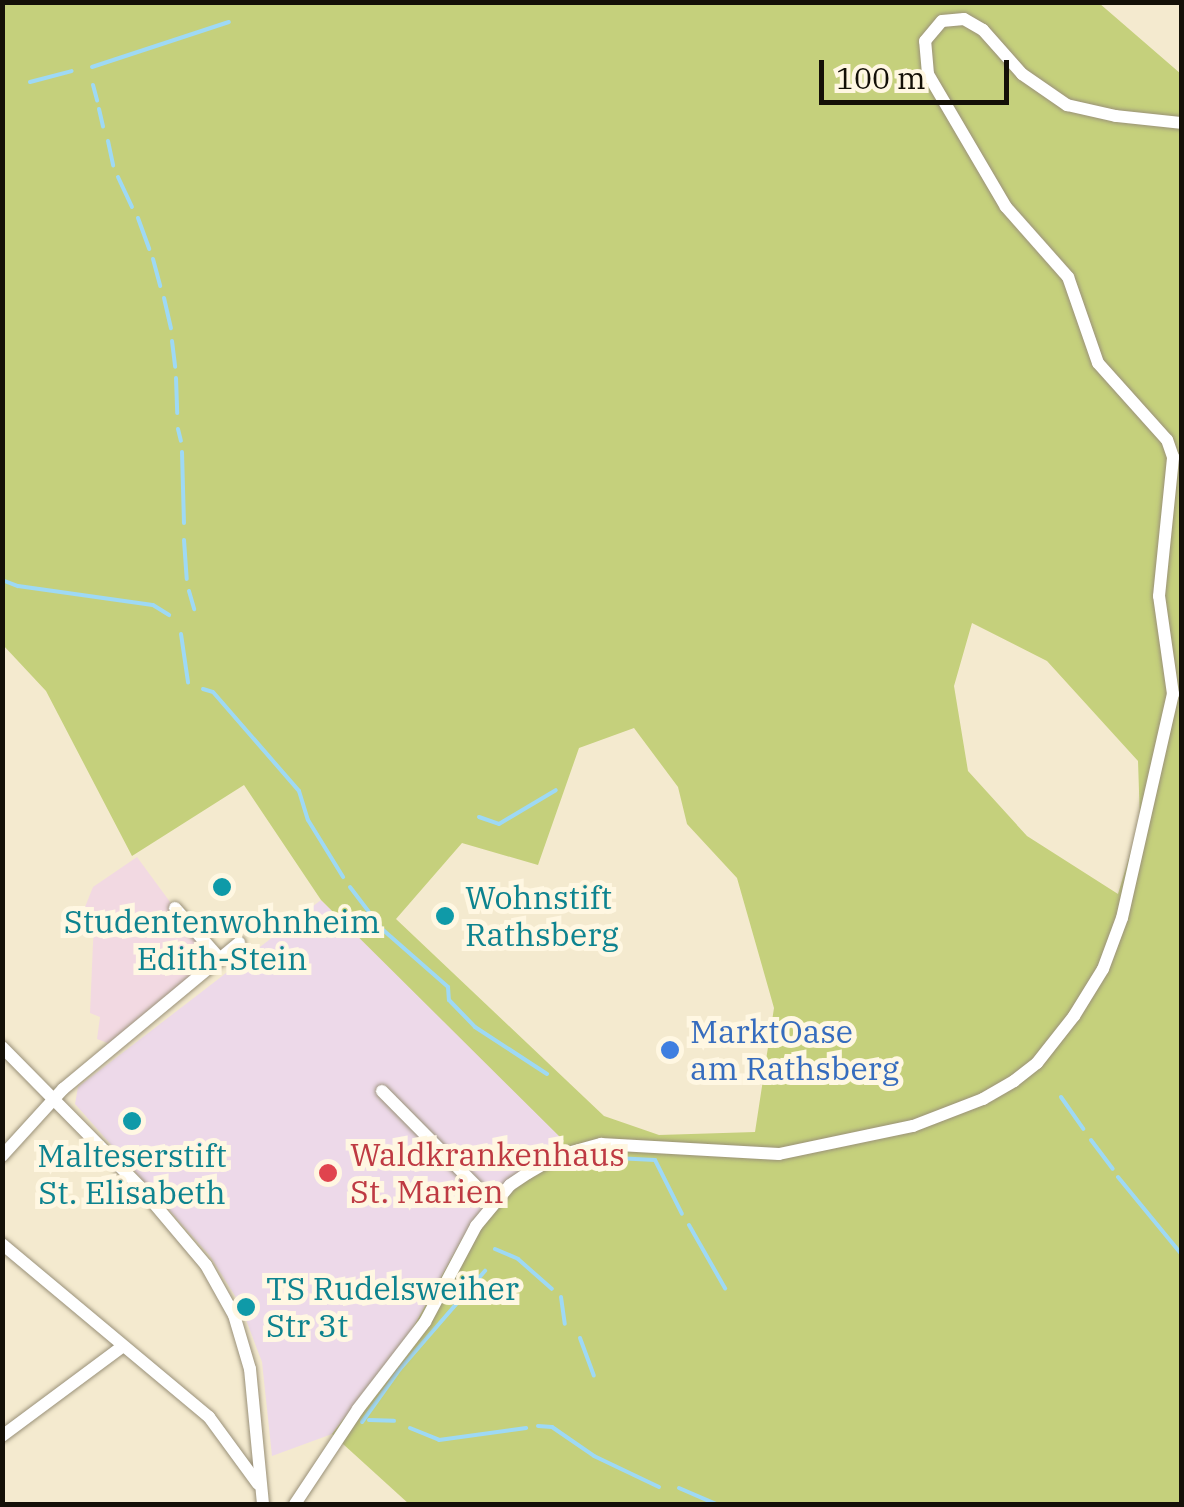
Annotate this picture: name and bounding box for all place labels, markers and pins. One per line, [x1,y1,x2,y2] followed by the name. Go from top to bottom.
[211,876,233,898] marker: Studentenwohnheim Edith-Stein
[465,879,619,954] place label: Wohnstift Rathsberg
[64,903,380,978] place label: Studentenwohnheim Edith-Stein
[434,905,456,927] marker: Wohnstift Rathsberg
[690,1013,899,1088] place label: MarktOase am Rathsberg
[659,1039,681,1061] marker: MarktOase am Rathsberg
[121,1110,143,1132] marker: Malteserstift St. Elisabeth
[350,1136,625,1211] place label: Waldkrankenhaus St. Marien
[37,1137,227,1212] place label: Malteserstift St. Elisabeth
[315,1160,341,1186] marker: Waldkrankenhaus St. Marien
[266,1270,519,1345] place label: TS Rudelsweiher Str 3t
[235,1296,257,1318] marker: TS Rudelsweiher Str 3t

